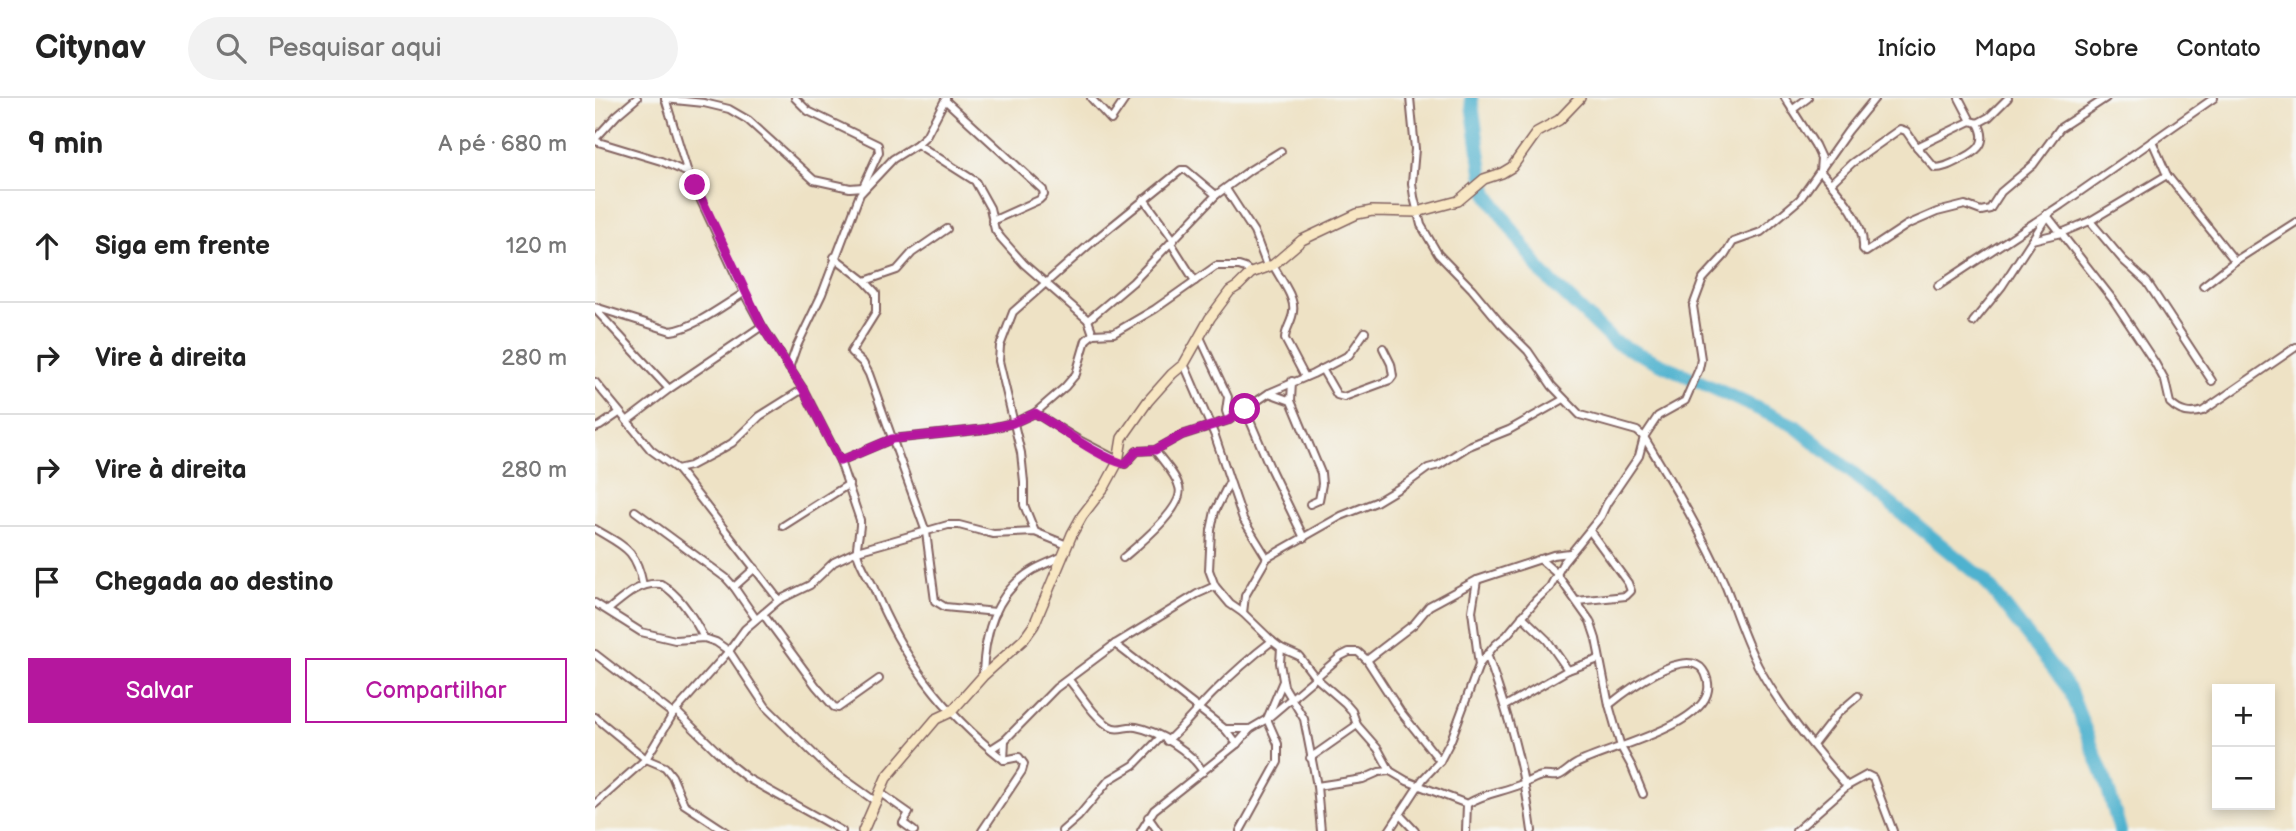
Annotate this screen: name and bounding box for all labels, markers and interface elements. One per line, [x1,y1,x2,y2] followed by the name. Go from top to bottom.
[188,17,678,80] search box
[35,28,146,68] text: Citynav
[212,29,250,67] icon: search
[268,33,442,64] text: Pesquisar aqui
[1878,34,1936,63] text: Início
[1974,34,2036,63] text: Mapa
[2074,34,2138,63] text: Sobre
[2176,34,2261,63] text: Contato
[28,126,103,162] text: 9 min
[438,130,567,158] text: A pé · 680 m
[679,169,710,200] route end
[28,227,66,265] icon: ahead
[95,231,270,262] text: Siga em frente
[506,232,567,260] text: 120 m
[28,339,66,377] icon: right
[95,343,247,374] text: Vire à direita
[501,344,567,372] text: 280 m
[1229,393,1260,424] route start
[28,451,66,489] icon: right
[95,455,247,486] text: Vire à direita
[501,456,567,484] text: 280 m
[28,563,66,601] icon: arrive
[95,567,333,598] text: Chegada ao destino
[28,658,291,723] button: Salvar
[305,658,567,723] button: Compartilhar
[2212,684,2275,810] map controls
[2212,684,2275,747] button: +
[2212,747,2275,810] button: −

